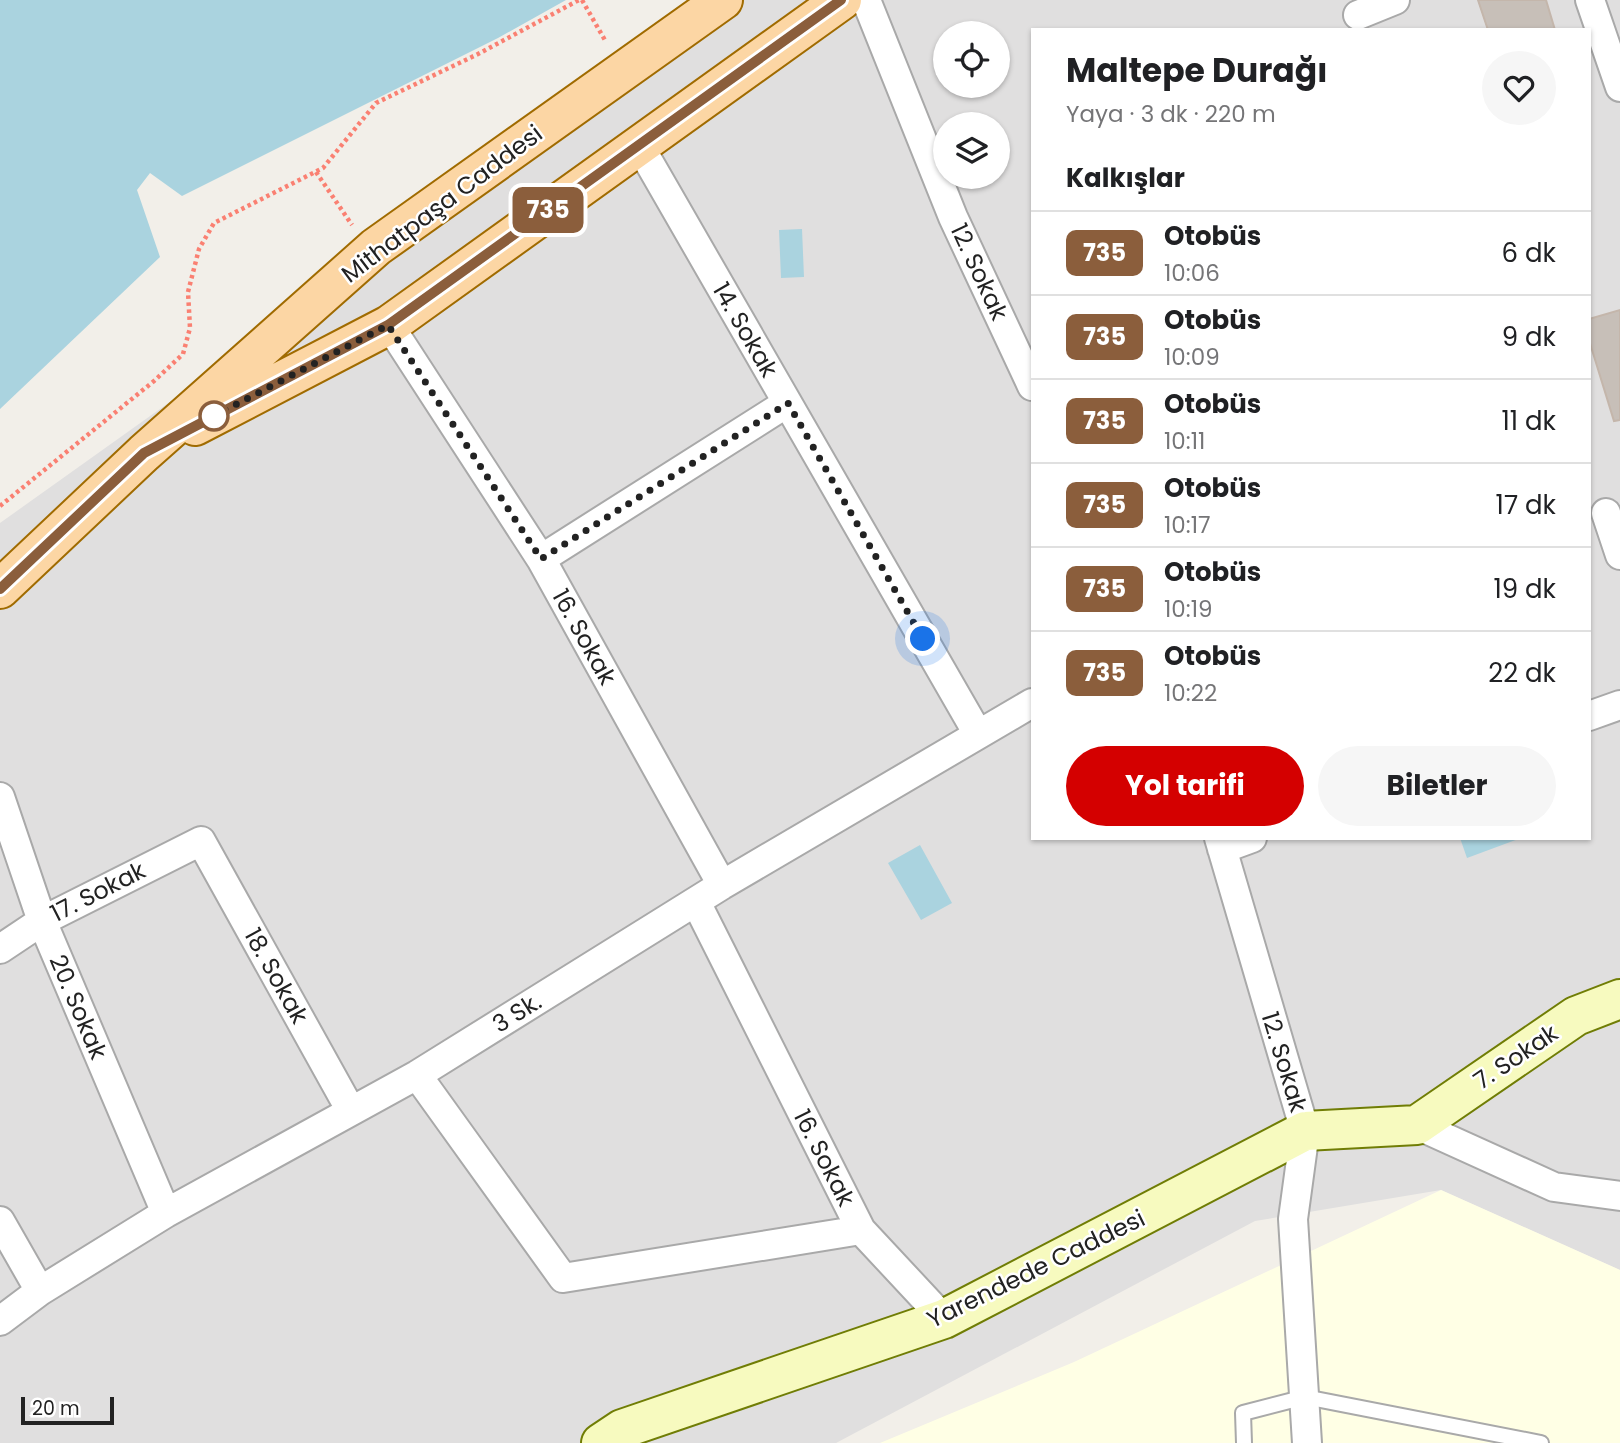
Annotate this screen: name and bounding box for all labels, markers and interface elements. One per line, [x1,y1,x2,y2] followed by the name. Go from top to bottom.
[933,21,1010,189] map controls
[933,21,1010,98] button: locate
[1066,47,1328,94] text: Maltepe Durağı
[1482,51,1556,125] button: heart
[1066,98,1276,130] text: Yaya · 3 dk · 220 m
[933,112,1010,189] button: layers
[334,117,549,290] street label: Mithatpaşa Caddesi
[1066,160,1185,196] text: Kalkışlar
[508,187,588,233] line badge: 735
[527,193,569,226] text: 735
[943,218,1017,326] street label: 12. Sokak
[1164,218,1261,254] text: Otobüs
[1502,235,1556,271] text: 6 dk
[1083,236,1126,269] text: 735
[1164,257,1220,289] text: 10:06
[705,276,786,384] street label: 14. Sokak
[1164,302,1261,338] text: Otobüs
[1502,319,1556,355] text: 9 dk
[1083,320,1126,353] text: 735
[1164,341,1220,373] text: 10:09
[1164,386,1261,422] text: Otobüs
[199,401,229,431] unlabelled marker
[1501,403,1556,439] text: 11 dk
[1083,404,1126,437] text: 735
[1164,425,1205,457] text: 10:11
[1164,470,1261,506] text: Otobüs
[1496,487,1556,523] text: 17 dk
[1083,488,1126,521] text: 735
[1164,509,1211,541] text: 10:17
[1164,554,1261,590] text: Otobüs
[1493,571,1556,607] text: 19 dk
[1083,572,1126,605] text: 735
[545,583,625,691] street label: 16. Sokak
[1164,593,1213,625] text: 10:19
[905,621,940,656] your location
[1164,638,1261,674] text: Otobüs
[1488,655,1556,691] text: 22 dk
[1083,656,1126,689] text: 735
[1164,677,1217,709] text: 10:22
[1066,746,1304,826] button: Yol tarifi
[1318,746,1556,826] button: Biletler
[45,853,152,930] street label: 17. Sokak
[237,922,317,1030] street label: 18. Sokak
[42,949,116,1065] street label: 20. Sokak
[486,985,548,1040] street label: 3 Sk.
[1254,1008,1316,1117] street label: 12. Sokak
[1467,1016,1565,1097] street label: 7. Sokak
[786,1104,863,1213] street label: 16. Sokak
[921,1201,1150,1336] street label: Yarendede Caddesi
[21,1394,114,1426] scale bar
[32,1395,80,1422] text: 20 m

